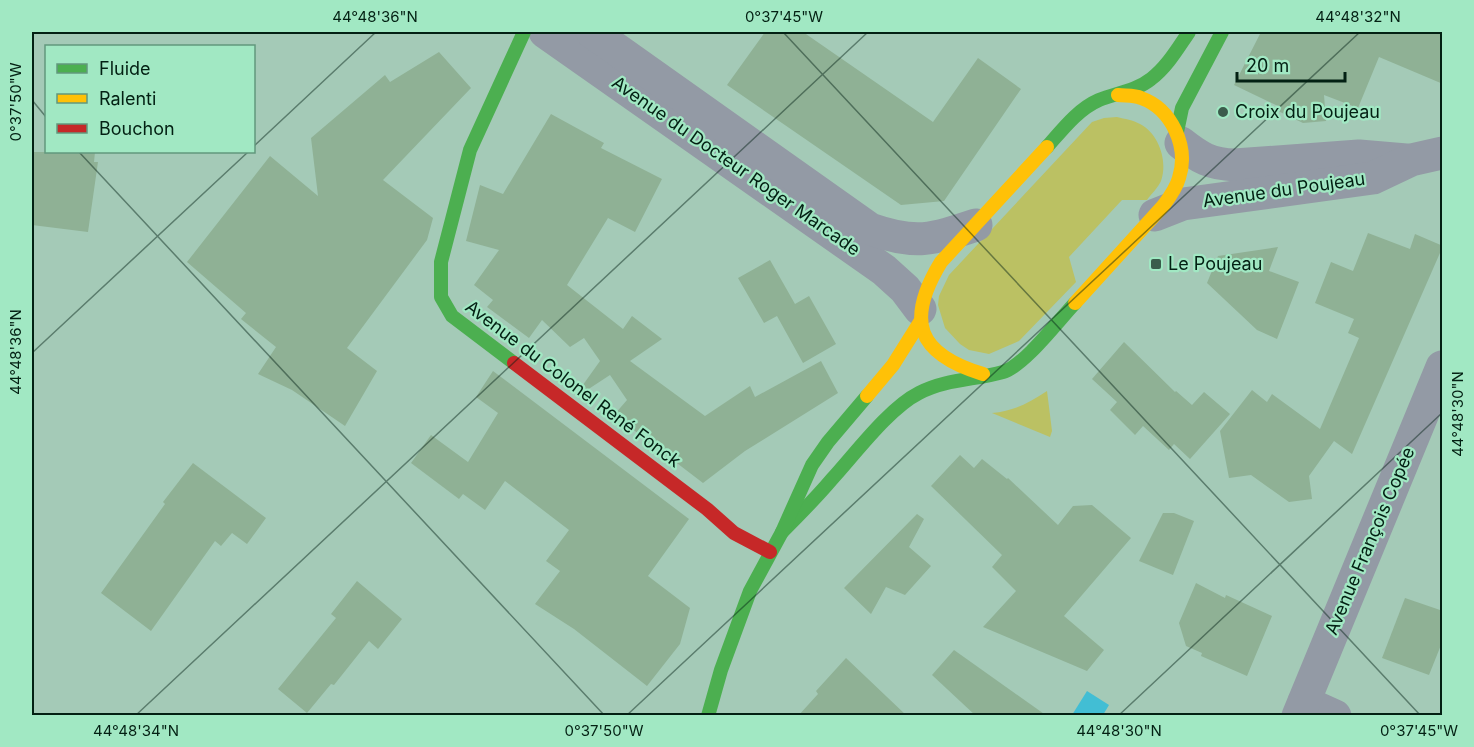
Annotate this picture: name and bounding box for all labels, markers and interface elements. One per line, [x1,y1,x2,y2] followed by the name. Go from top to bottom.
[332,7,418,26] text: 44°48'36"N
[745,7,823,26] text: 0°37'45"W
[1315,7,1401,26] text: 44°48'32"N
[45,45,255,153] legend
[1237,45,1345,83] scale bar
[1246,55,1289,76] text: 20 m
[99,58,151,79] text: Fluide
[6,62,25,141] text: 0°37'50"W
[608,71,864,260] street label: Avenue du Docteur Roger Marcade
[99,88,156,109] text: Ralenti
[1235,101,1380,122] place label: Croix du Poujeau
[1216,105,1230,119] marker: Croix du Poujeau
[99,118,175,139] text: Bouchon
[1201,168,1366,211] street label: Avenue du Poujeau
[1168,253,1262,274] place label: Le Poujeau
[1149,257,1163,271] marker: Le Poujeau
[461,296,685,472] street label: Avenue du Colonel René Fonck
[6,309,25,395] text: 44°48'36"N
[1448,371,1467,457] text: 44°48'30"N
[1320,444,1419,638] street label: Avenue François Copée
[93,721,179,740] text: 44°48'34"N
[565,721,644,740] text: 0°37'50"W
[1076,721,1162,740] text: 44°48'30"N
[1380,721,1458,740] text: 0°37'45"W

